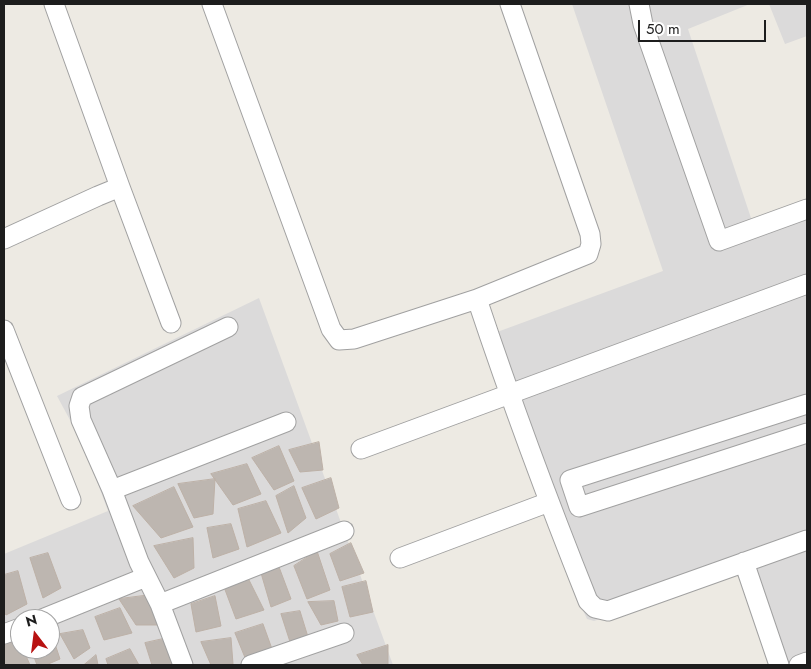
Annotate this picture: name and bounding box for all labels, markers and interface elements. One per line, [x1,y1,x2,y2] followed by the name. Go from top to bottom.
[641,10,768,42] scale bar
[646,18,680,40] text: 50 m
[10,609,60,659] north arrow
[23,609,39,632] text: N

